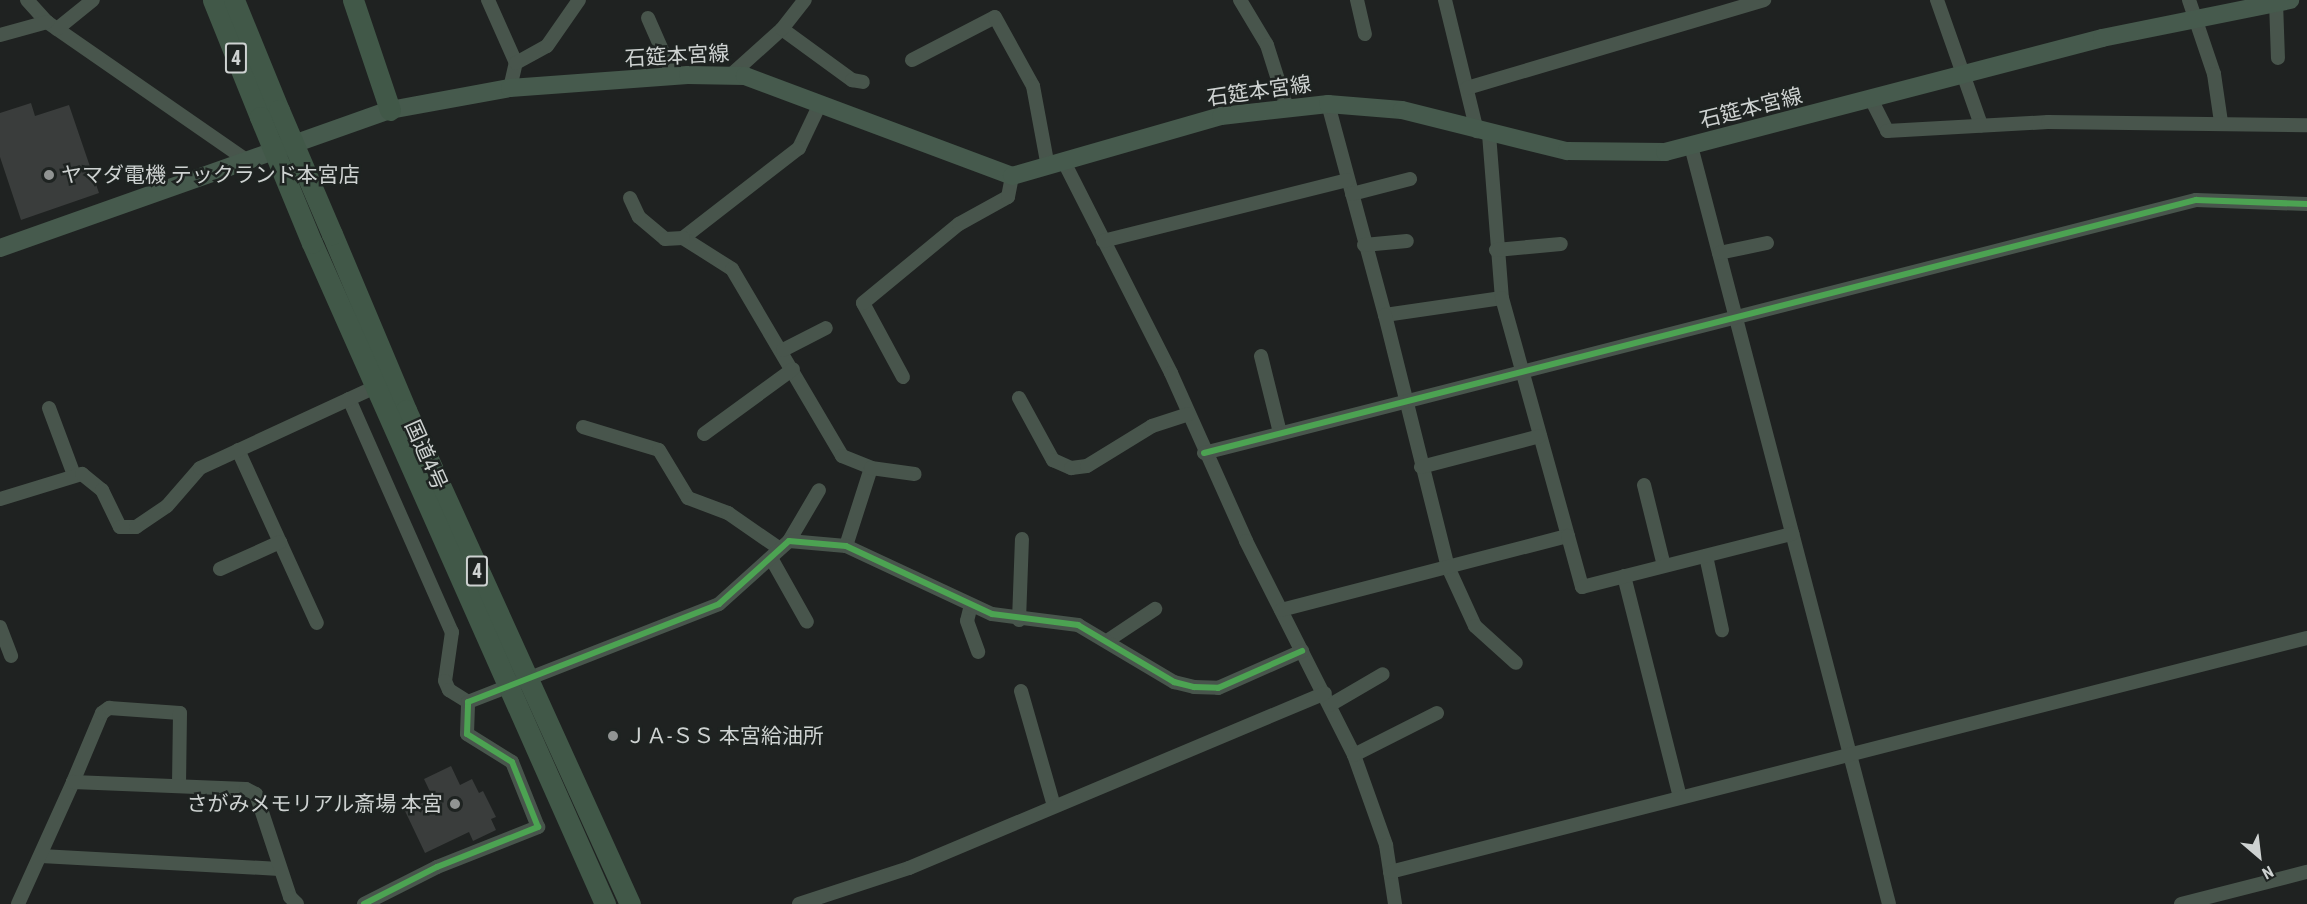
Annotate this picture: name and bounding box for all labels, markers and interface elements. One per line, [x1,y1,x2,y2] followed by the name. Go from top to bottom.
[224,41,248,75] road number: 4
[624,41,730,71] street label: 石筵本宮線
[1205,71,1313,111] street label: 石筵本宮線
[1697,83,1805,133] street label: 石筵本宮線
[61,162,360,188] place label: ヤマダ電機 テックランド本宮店
[42,168,56,182] marker: ヤマダ電機 テックランド本宮店
[400,416,452,494] street label: 国道4号
[465,554,489,588] road number: 4
[625,723,824,749] place label: ＪＡ-ＳＳ 本宮給油所
[606,729,620,743] marker: ＪＡ-ＳＳ 本宮給油所
[186,791,443,817] place label: さがみメモリアル斎場 本宮
[448,797,462,811] marker: さがみメモリアル斎場 本宮
[2229,826,2289,886] north arrow
[2259,862,2276,883] text: N

